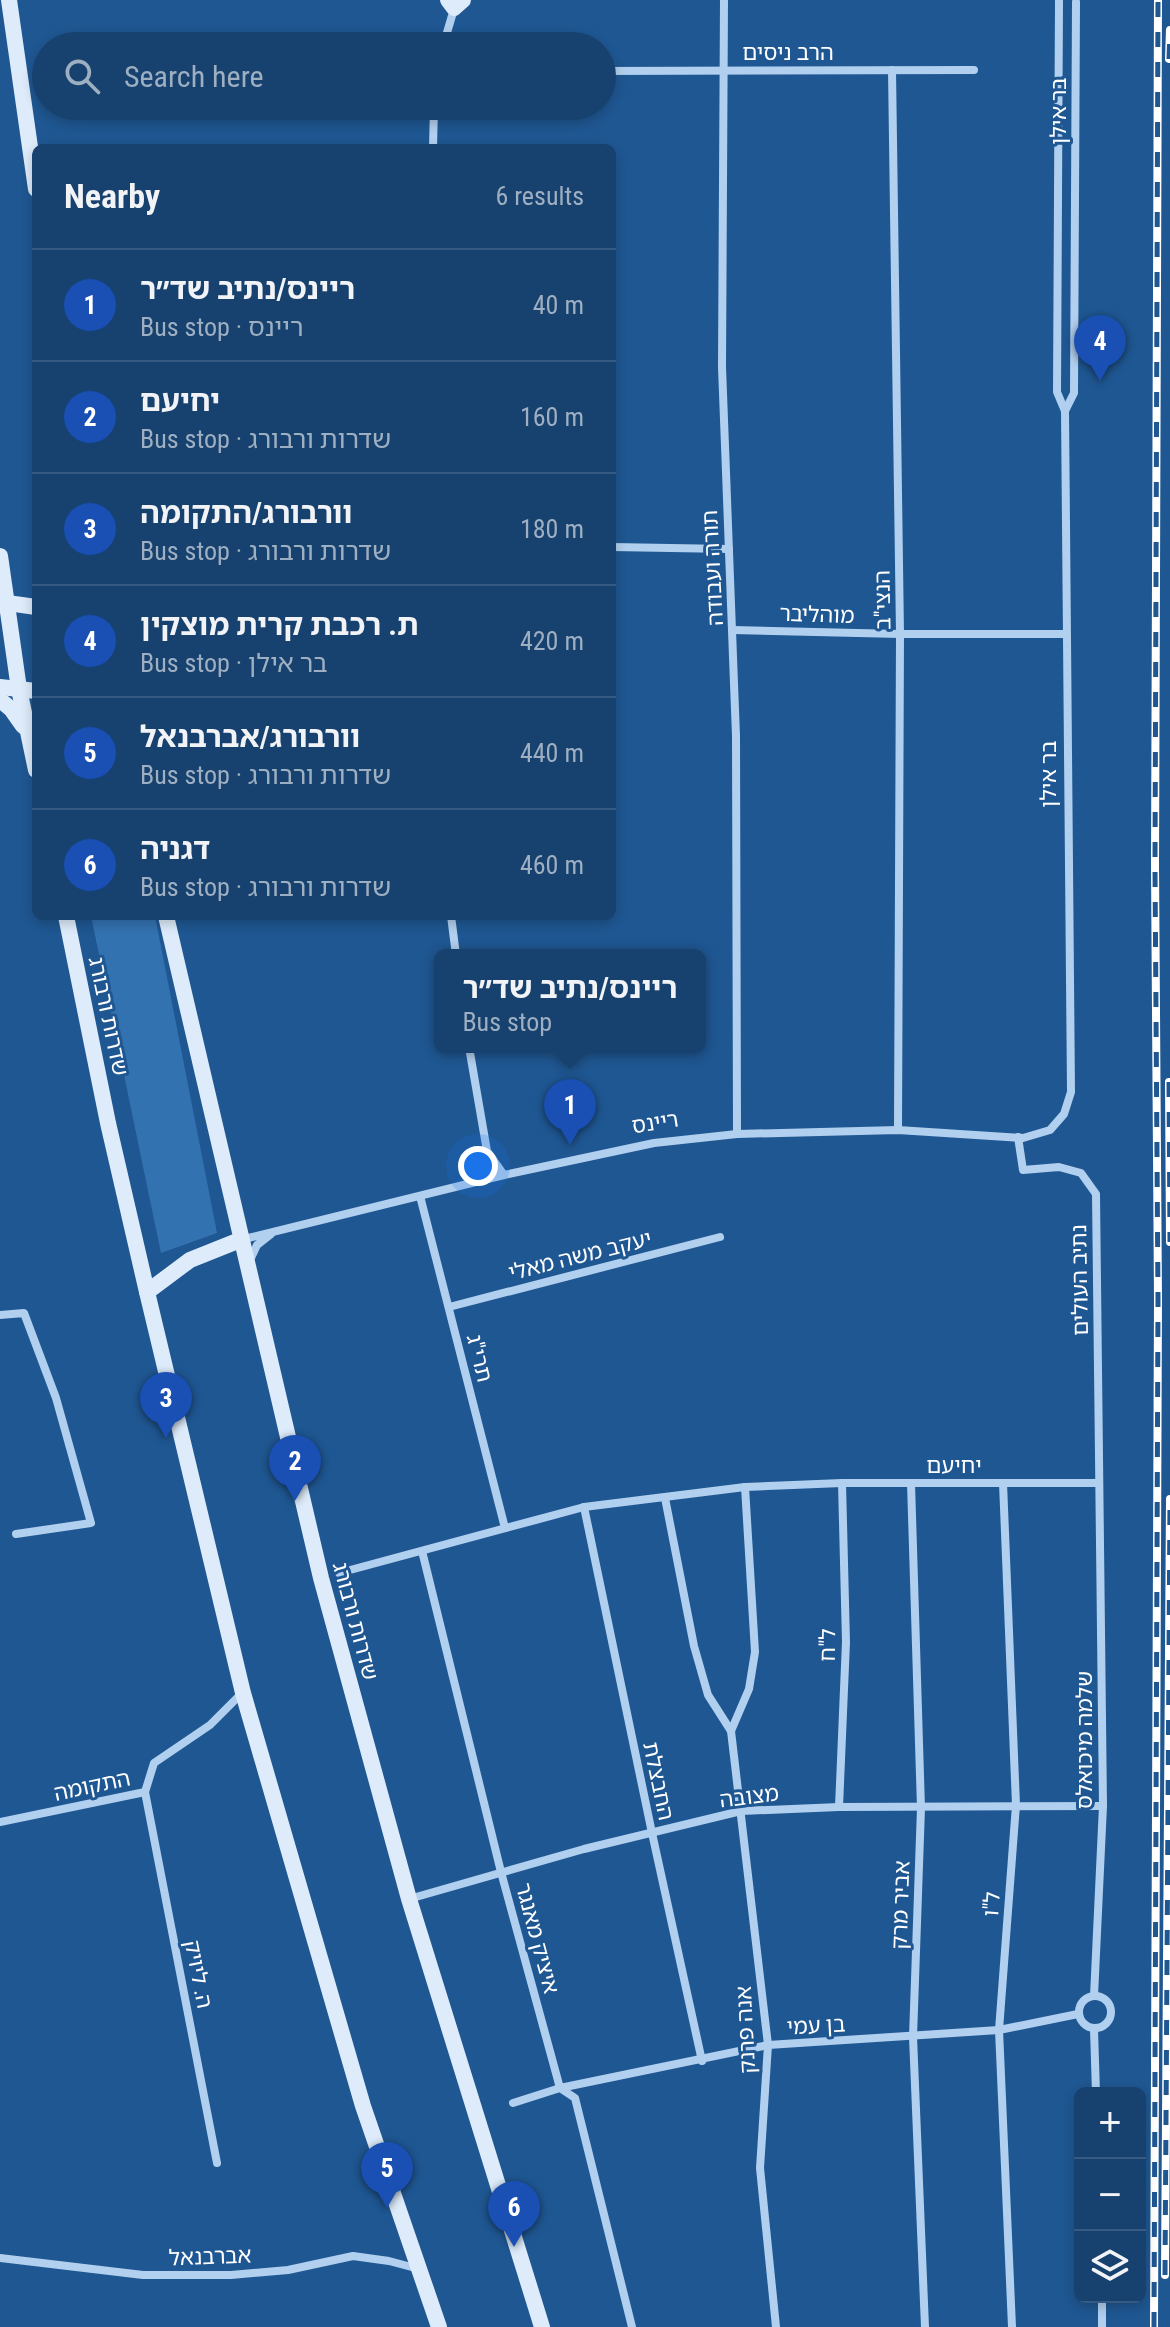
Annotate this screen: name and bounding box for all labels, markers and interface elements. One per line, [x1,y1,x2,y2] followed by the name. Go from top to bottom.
[32,32,616,120] search box
[742,40,834,65] street label: הרב ניסים
[60,54,104,98] icon: search
[124,59,264,94] text: Search here
[1046,77,1071,145] street label: בר אילן
[64,176,160,216] text: Nearby
[495,181,584,211] text: 6 results
[140,271,355,306] text: ריינס/נתיב שד״ר
[83,290,97,320] text: 1
[533,290,584,320] text: 40 m
[140,312,304,342] text: Bus stop · ריינס
[1074,315,1126,381] pin: 4
[140,383,220,418] text: יחיעם
[83,402,97,432] text: 2
[520,402,584,432] text: 160 m
[140,424,391,454] text: Bus stop · שדרות ורבורג
[140,495,353,530] text: וורבורג/התקומה
[697,509,728,627] street label: תורה ועבודה
[83,514,97,544] text: 3
[520,514,584,544] text: 180 m
[140,536,391,566] text: Bus stop · שדרות ורבורג
[869,570,896,630] street label: הנצי"ב
[779,601,855,628] street label: מוהליבר
[140,607,419,642] text: ת. רכבת קרית מוצקין
[83,626,97,656] text: 4
[520,626,584,656] text: 420 m
[140,648,328,678] text: Bus stop · בר אילן
[140,719,360,754] text: וורבורג/אברבנאל
[83,738,97,768] text: 5
[520,738,584,768] text: 440 m
[1036,740,1061,808] street label: בר אילן
[140,760,391,790] text: Bus stop · שדרות ורבורג
[140,831,210,866] text: דגניה
[83,850,97,880] text: 6
[520,850,584,880] text: 460 m
[140,872,391,902] text: Bus stop · שדרות ורבורג
[434,949,706,1053] popup
[84,954,133,1078] street label: שדרות ורבורג
[462,970,678,1005] text: ריינס/נתיב שד״ר
[462,1007,552,1037] text: Bus stop
[544,1079,596,1145] pin: 1
[630,1106,680,1139] street label: ריינס
[458,1146,498,1186] your location
[1066,1224,1093,1336] street label: נתיב העולים
[506,1226,654,1285] street label: יעקב משה מאלי
[462,1332,497,1385] street label: תרי"ג
[140,1372,192,1438] pin: 3
[269,1435,321,1501] pin: 2
[926,1453,982,1478] street label: יחיעם
[328,1559,383,1683] street label: שדרות ורבורג
[815,1628,840,1662] street label: ל"ח
[1072,1671,1097,1809] street label: שלמה מיכואלס
[638,1740,679,1823] street label: החבצלת
[52,1765,133,1806] street label: התקומה
[718,1780,780,1813] street label: מצובה
[886,1860,915,1950] street label: אביר מרק
[511,1880,564,1996] street label: איציק מאנגר
[978,1891,1005,1917] street label: ל"ו
[180,1938,217,2011] street label: ה. ליויק
[731,1985,760,2075] street label: אנה פרנק
[786,2011,846,2040] street label: בן עמי
[1074,2087,1146,2303] map controls
[1074,2087,1146,2159] button: +
[361,2142,413,2208] pin: 5
[1074,2159,1146,2231] button: −
[488,2181,540,2247] pin: 6
[1074,2231,1146,2303] button: layers
[168,2243,252,2270] street label: אברבנאל

